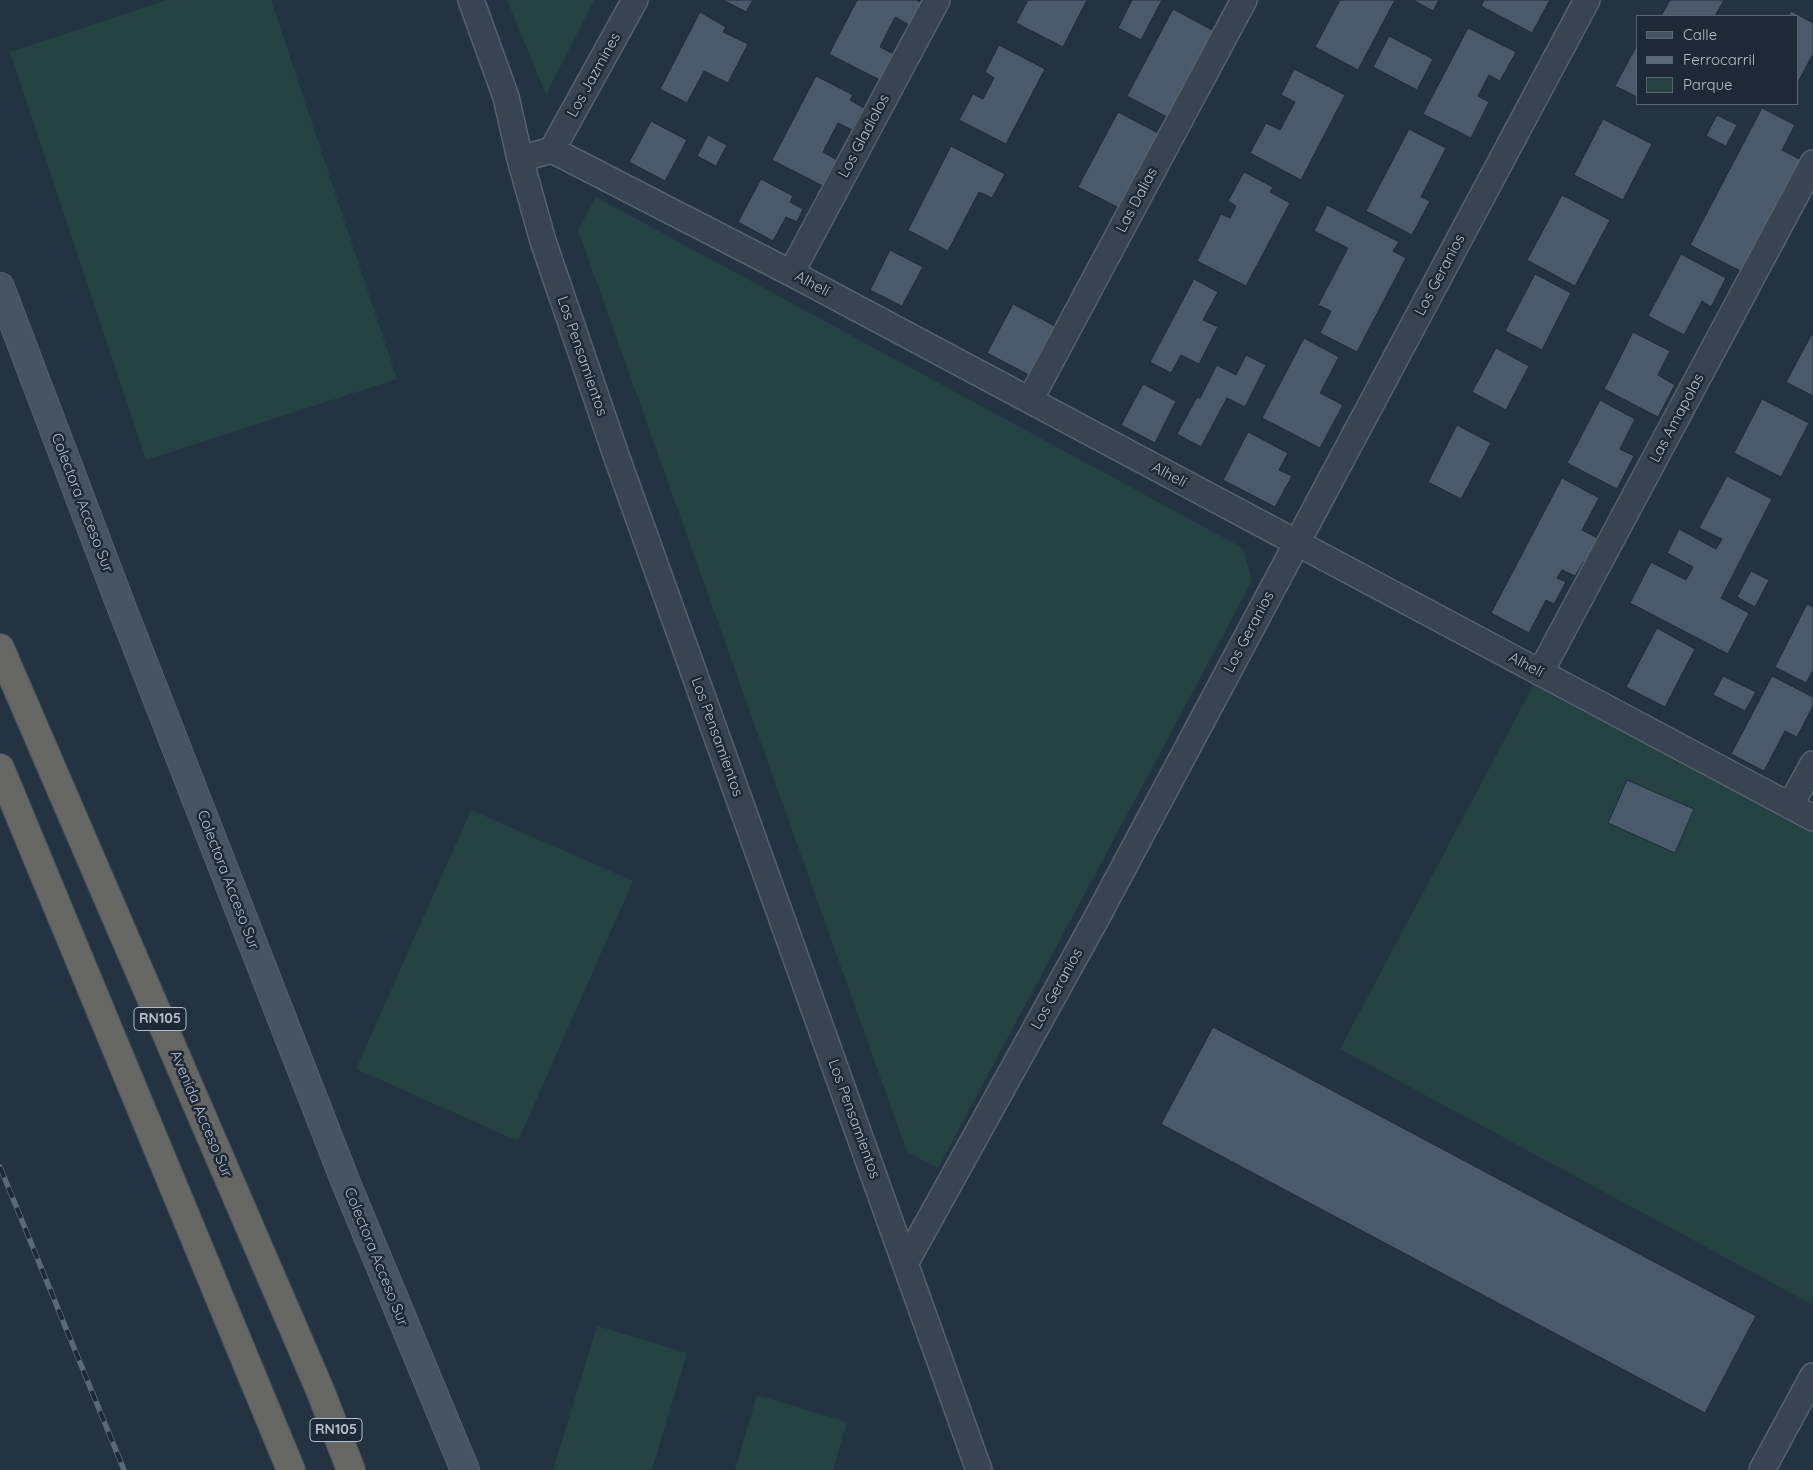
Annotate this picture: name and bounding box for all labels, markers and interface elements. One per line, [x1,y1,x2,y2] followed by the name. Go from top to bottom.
[1636,15,1798,105] legend
[1683,25,1717,44] text: Calle
[563,29,625,121] street label: Los Jazmines
[1683,50,1755,69] text: Ferrocarril
[1683,75,1733,94] text: Parque
[834,91,894,181] street label: Los Gladiolos
[1112,164,1162,236] street label: Las Dalias
[1411,231,1469,319] street label: Los Geranios
[792,267,832,301] street label: Alhelí
[553,294,611,418] street label: Los Pensamientos
[1646,370,1708,466] street label: Las Amapolas
[47,431,117,575] street label: Colectora Acceso Sur
[1149,458,1189,492] street label: Alhelí
[1220,588,1278,676] street label: Los Geranios
[1506,648,1546,682] street label: Alhelí
[687,675,747,799] street label: Los Pensamientos
[193,808,263,952] street label: Colectora Acceso Sur
[1027,945,1087,1033] street label: Los Geranios
[134,1008,186,1030] road number: RN105
[166,1048,236,1180] street label: Avenida Acceso Sur
[824,1057,884,1181] street label: Los Pensamientos
[340,1185,412,1329] street label: Colectora Acceso Sur
[310,1418,362,1442] road number: RN105

